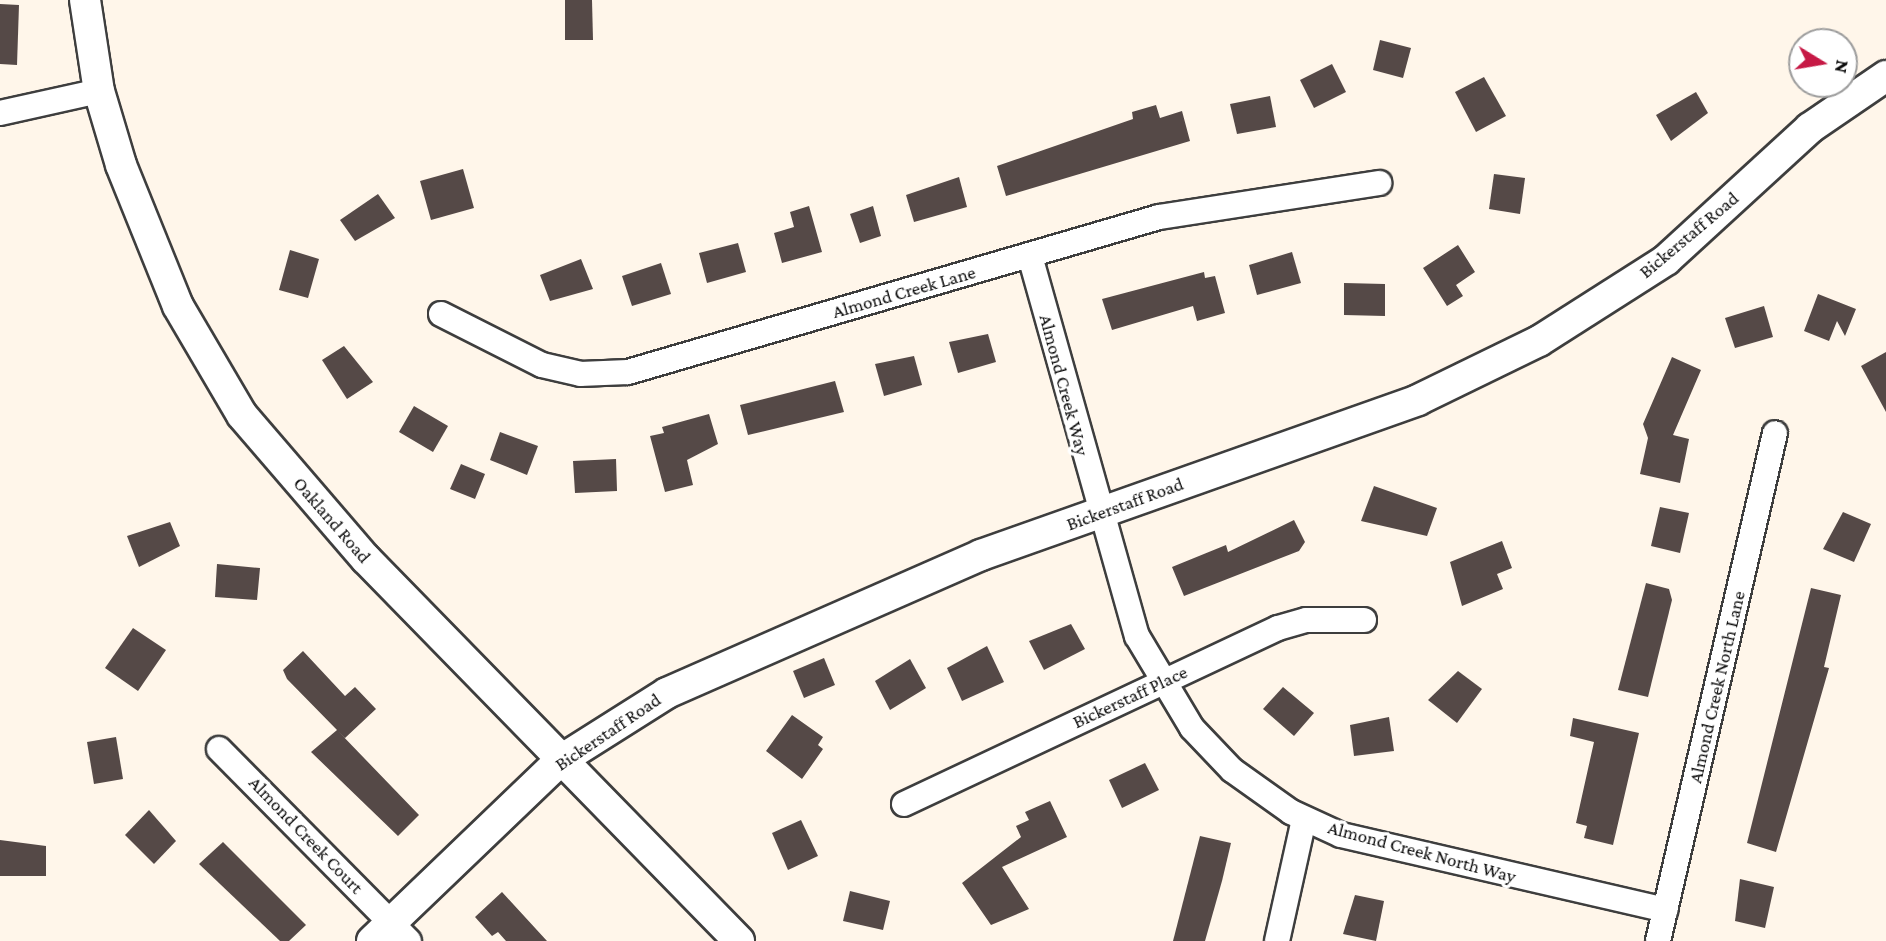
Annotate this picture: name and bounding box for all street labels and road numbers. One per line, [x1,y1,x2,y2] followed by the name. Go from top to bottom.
[1635,187,1743,283] street label: Bickerstaff Road
[830,261,978,323] street label: Almond Creek Lane
[1034,312,1094,458] street label: Almond Creek Way
[288,472,376,568] street label: Oakland Road
[1063,472,1187,536] street label: Bickerstaff Road
[1684,589,1750,785] street label: Almond Creek North Lane
[1069,661,1191,733] street label: Bickerstaff Place
[551,688,665,776] street label: Bickerstaff Road
[244,771,368,899] street label: Almond Creek Court
[1325,816,1519,888] street label: Almond Creek North Way

